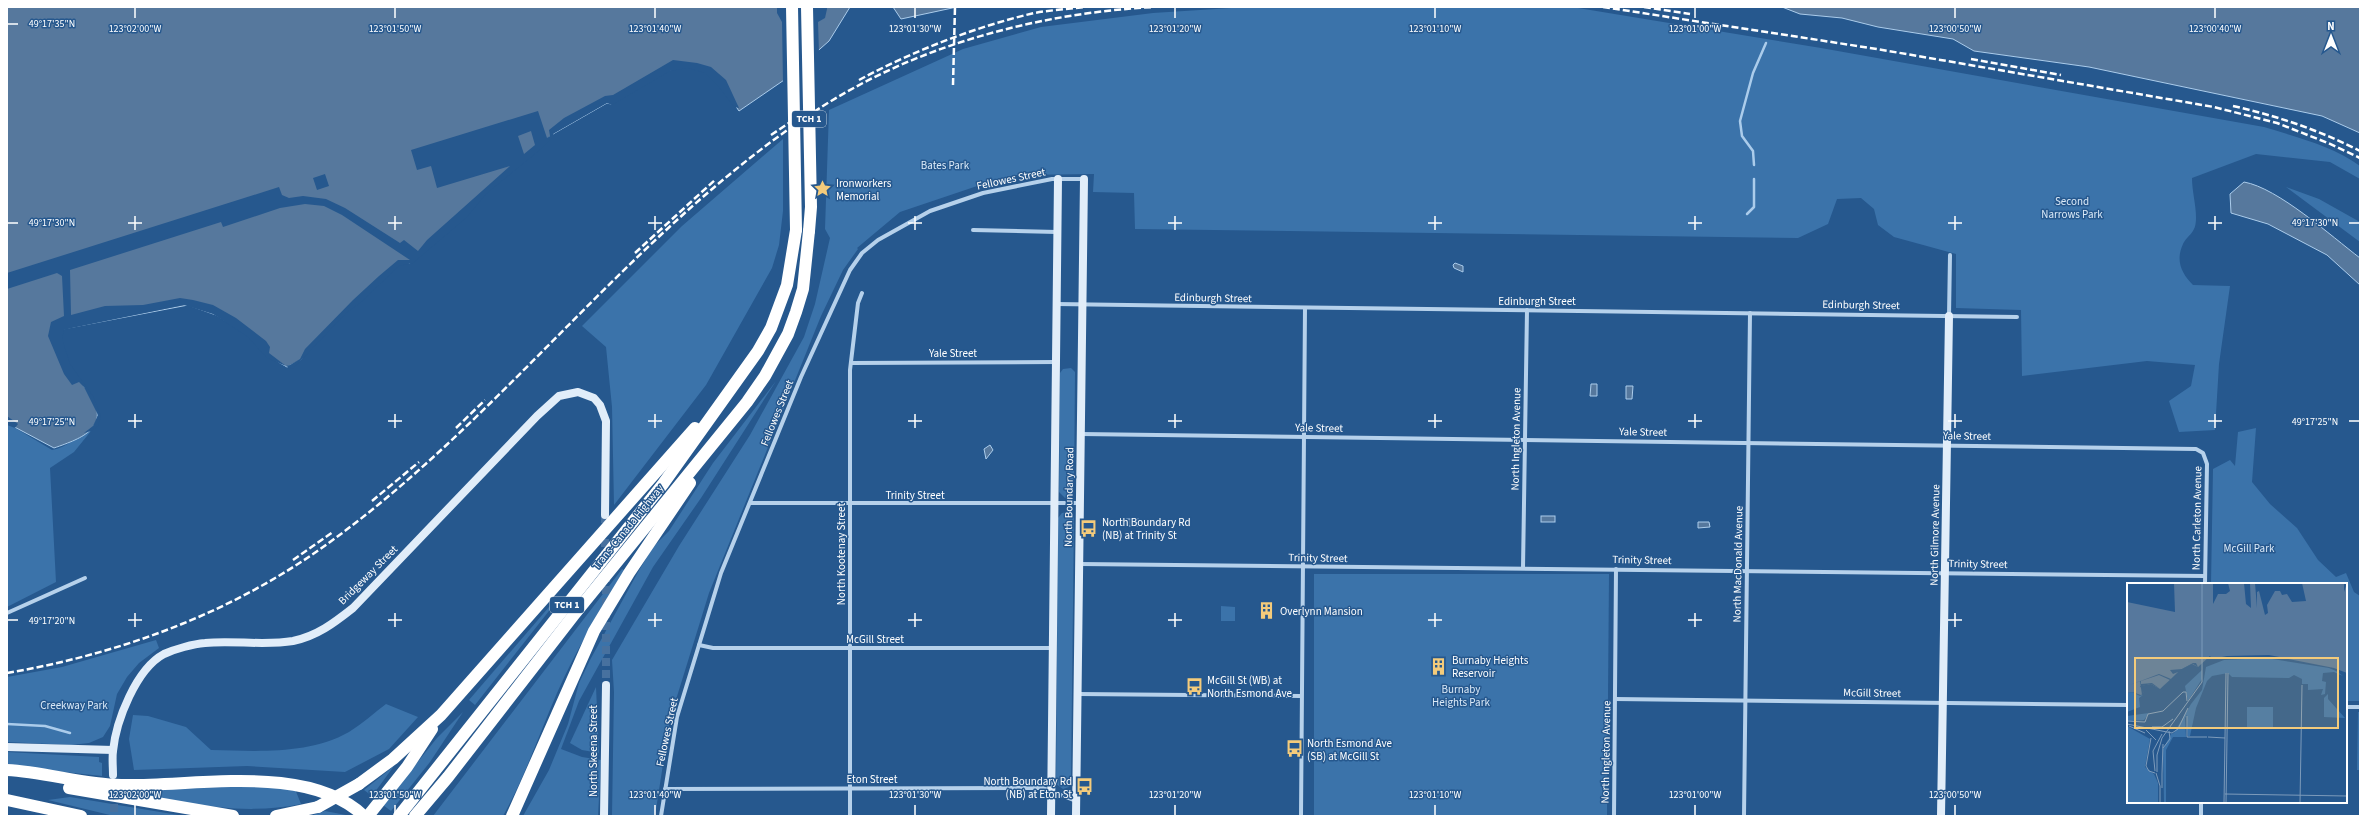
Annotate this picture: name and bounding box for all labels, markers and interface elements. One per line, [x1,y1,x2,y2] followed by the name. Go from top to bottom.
[2311,16,2351,56] north arrow
[29,17,75,31] text: 49°17'35"N
[2327,19,2335,34] text: N
[109,22,161,36] text: 123°02'00"W
[369,22,421,36] text: 123°01'50"W
[629,22,681,36] text: 123°01'40"W
[889,22,941,36] text: 123°01'30"W
[1149,22,1201,36] text: 123°01'20"W
[1409,22,1461,36] text: 123°01'10"W
[1669,22,1721,36] text: 123°01'00"W
[1929,22,1981,36] text: 123°00'50"W
[2189,22,2241,36] text: 123°00'40"W
[792,111,826,127] road number: TCH 1
[921,158,970,173] park label: Bates Park
[975,164,1047,194] street label: Fellowes Street
[836,176,892,204] place label: Ironworkers Memorial
[813,179,833,199] place icon: Ironworkers Memorial
[2041,194,2103,222] park label: Second Narrows Park
[29,216,75,230] text: 49°17'30"N
[2292,216,2338,230] text: 49°17'30"N
[1174,290,1252,306] street label: Edinburgh Street
[1498,294,1576,309] street label: Edinburgh Street
[1822,297,1900,313] street label: Edinburgh Street
[928,346,977,361] street label: Yale Street
[757,377,797,448] street label: Fellowes Street
[1508,387,1524,491] street label: North Ingleton Avenue
[29,415,75,429] text: 49°17'25"N
[2292,415,2338,429] text: 49°17'25"N
[1294,420,1343,436] street label: Yale Street
[1618,424,1667,440] street label: Yale Street
[1942,428,1991,444] street label: Yale Street
[1061,447,1077,547] street label: North Boundary Road
[2189,465,2205,570] street label: North Carleton Avenue
[589,481,667,573] street label: Trans-Canada Highway
[1927,484,1943,586] street label: North Gilmore Avenue
[885,488,945,503] street label: Trinity Street
[834,503,849,605] street label: North Kootenay Street
[1729,505,1747,622] street label: North MacDonald Avenue
[1102,515,1191,543] place label: North Boundary Rd (NB) at Trinity St
[1079,518,1099,538] bus stop icon: North Boundary Rd (NB) at Trinity St
[2224,541,2275,556] park label: McGill Park
[335,542,401,608] street label: Bridgeway Street
[1288,550,1348,566] street label: Trinity Street
[1612,552,1672,568] street label: Trinity Street
[1948,556,2008,572] street label: Trinity Street
[2127,583,2347,803] inset map
[550,597,584,613] road number: TCH 1
[1257,601,1277,621] building icon: Overlynn Mansion
[1280,604,1363,619] place label: Overlynn Mansion
[29,614,75,628] text: 49°17'20"N
[846,632,904,647] street label: McGill Street
[1452,653,1529,681] place label: Burnaby Heights Reservoir
[1429,656,1449,676] building icon: Burnaby Heights Reservoir
[1207,673,1293,701] place label: McGill St (WB) at North Esmond Ave
[1184,676,1204,696] bus stop icon: McGill St (WB) at North Esmond Ave
[1432,682,1490,710] park label: Burnaby Heights Park
[1843,685,1901,701] street label: McGill Street
[652,696,682,768] street label: Fellowes Street
[40,698,108,713] park label: Creekway Park
[1598,700,1614,804] street label: North Ingleton Avenue
[586,705,601,797] street label: North Skeena Street
[1307,736,1393,764] place label: North Esmond Ave (SB) at McGill St
[1284,739,1304,759] bus stop icon: North Esmond Ave (SB) at McGill St
[847,772,898,787] street label: Eton Street
[983,774,1072,802] place label: North Boundary Rd (NB) at Eton St
[1075,777,1095,797] bus stop icon: North Boundary Rd (NB) at Eton St
[109,788,161,802] text: 123°02'00"W
[369,788,421,802] text: 123°01'50"W
[629,788,681,802] text: 123°01'40"W
[889,788,941,802] text: 123°01'30"W
[1149,788,1201,802] text: 123°01'20"W
[1409,788,1461,802] text: 123°01'10"W
[1669,788,1721,802] text: 123°01'00"W
[1929,788,1981,802] text: 123°00'50"W

